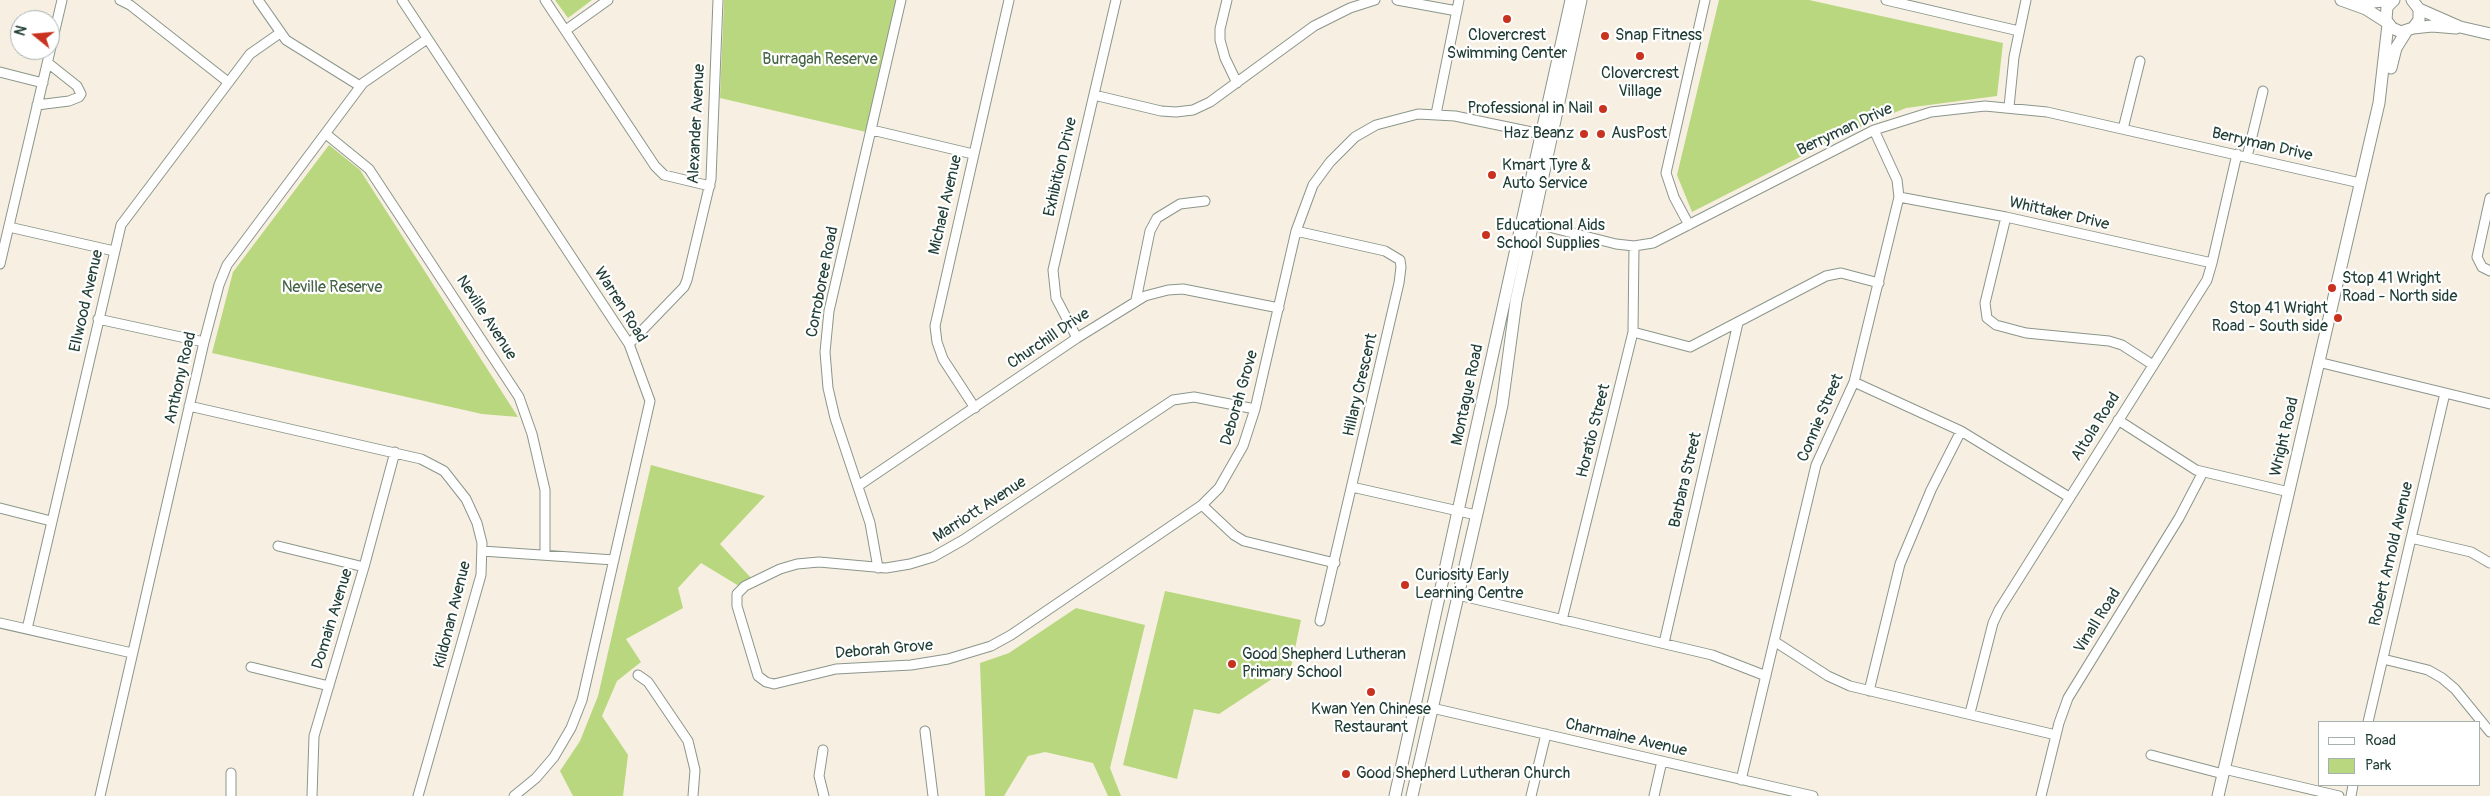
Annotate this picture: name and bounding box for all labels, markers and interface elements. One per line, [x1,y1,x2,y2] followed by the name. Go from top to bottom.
[10,10,60,60] north arrow
[1501,13,1513,25] marker: Clovercrest Swimming Center
[12,24,31,38] text: N
[1447,26,1567,64] place label: Clovercrest Swimming Center
[1615,26,1702,46] place label: Snap Fitness
[1599,30,1611,42] marker: Snap Fitness
[762,50,878,70] park label: Burragah Reserve
[1634,50,1646,62] marker: Clovercrest Village
[684,63,710,185] street label: Alexander Avenue
[1601,64,1679,102] place label: Clovercrest Village
[1468,99,1593,119] place label: Professional in Nail
[1794,100,1896,160] street label: Berryman Drive
[1597,103,1609,115] marker: Professional in Nail
[1040,116,1082,218] street label: Exhibition Drive
[1503,124,1574,144] place label: Haz Beanz
[1611,124,1667,144] place label: AusPost
[2210,124,2314,166] street label: Berryman Drive
[1578,128,1590,140] marker: Haz Beanz
[1595,128,1607,140] marker: AusPost
[925,153,967,257] street label: Michael Avenue
[1502,156,1591,194] place label: Kmart Tyre & Auto Service
[1486,169,1498,181] marker: Kmart Tyre & Auto Service
[2007,193,2111,235] street label: Whittaker Drive
[1496,216,1605,254] place label: Educational Aids School Supplies
[803,225,843,339] street label: Corroboree Road
[1480,229,1492,241] marker: Educational Aids School Supplies
[66,248,108,354] street label: Ellwood Avenue
[589,264,651,346] street label: Warren Road
[2342,269,2457,307] place label: Stop 41 Wright Road - North side
[452,272,520,364] street label: Neville Avenue
[282,278,382,298] park label: Neville Reserve
[2326,282,2338,294] marker: Stop 41 Wright Road - North side
[2212,299,2328,337] place label: Stop 41 Wright Road - South side
[1004,304,1094,374] street label: Churchill Drive
[2332,312,2344,324] marker: Stop 41 Wright Road - South side
[161,330,201,426] street label: Anthony Road
[1340,331,1382,439] street label: Hillary Crescent
[1448,342,1488,448] street label: Montague Road
[1217,348,1263,448] street label: Deborah Grove
[1794,371,1848,465] street label: Connie Street
[1573,382,1615,480] street label: Horatio Street
[2067,389,2125,465] street label: Altola Road
[2267,395,2303,479] street label: Wright Road
[1666,430,1706,530] street label: Barbara Street
[930,473,1030,547] street label: Marriott Avenue
[2366,480,2418,628] street label: Robert Arnold Avenue
[430,559,476,671] street label: Kildonan Avenue
[309,566,357,672] street label: Domain Avenue
[1415,566,1523,604] place label: Curiosity Early Learning Centre
[1399,579,1411,591] marker: Curiosity Early Learning Centre
[2071,585,2125,657] street label: Vinall Road
[834,636,934,664] street label: Deborah Grove
[1242,645,1406,683] place label: Good Shepherd Lutheran Primary School
[1226,658,1238,670] marker: Good Shepherd Lutheran Primary School
[1365,686,1377,698] marker: Kwan Yen Chinese Restaurant
[1311,700,1431,738] place label: Kwan Yen Chinese Restaurant
[1563,715,1689,761] street label: Charmaine Avenue
[2318,721,2480,786] legend
[2365,731,2396,750] text: Road
[2365,756,2391,775] text: Park
[1356,764,1570,784] place label: Good Shepherd Lutheran Church
[1340,768,1352,780] marker: Good Shepherd Lutheran Church

